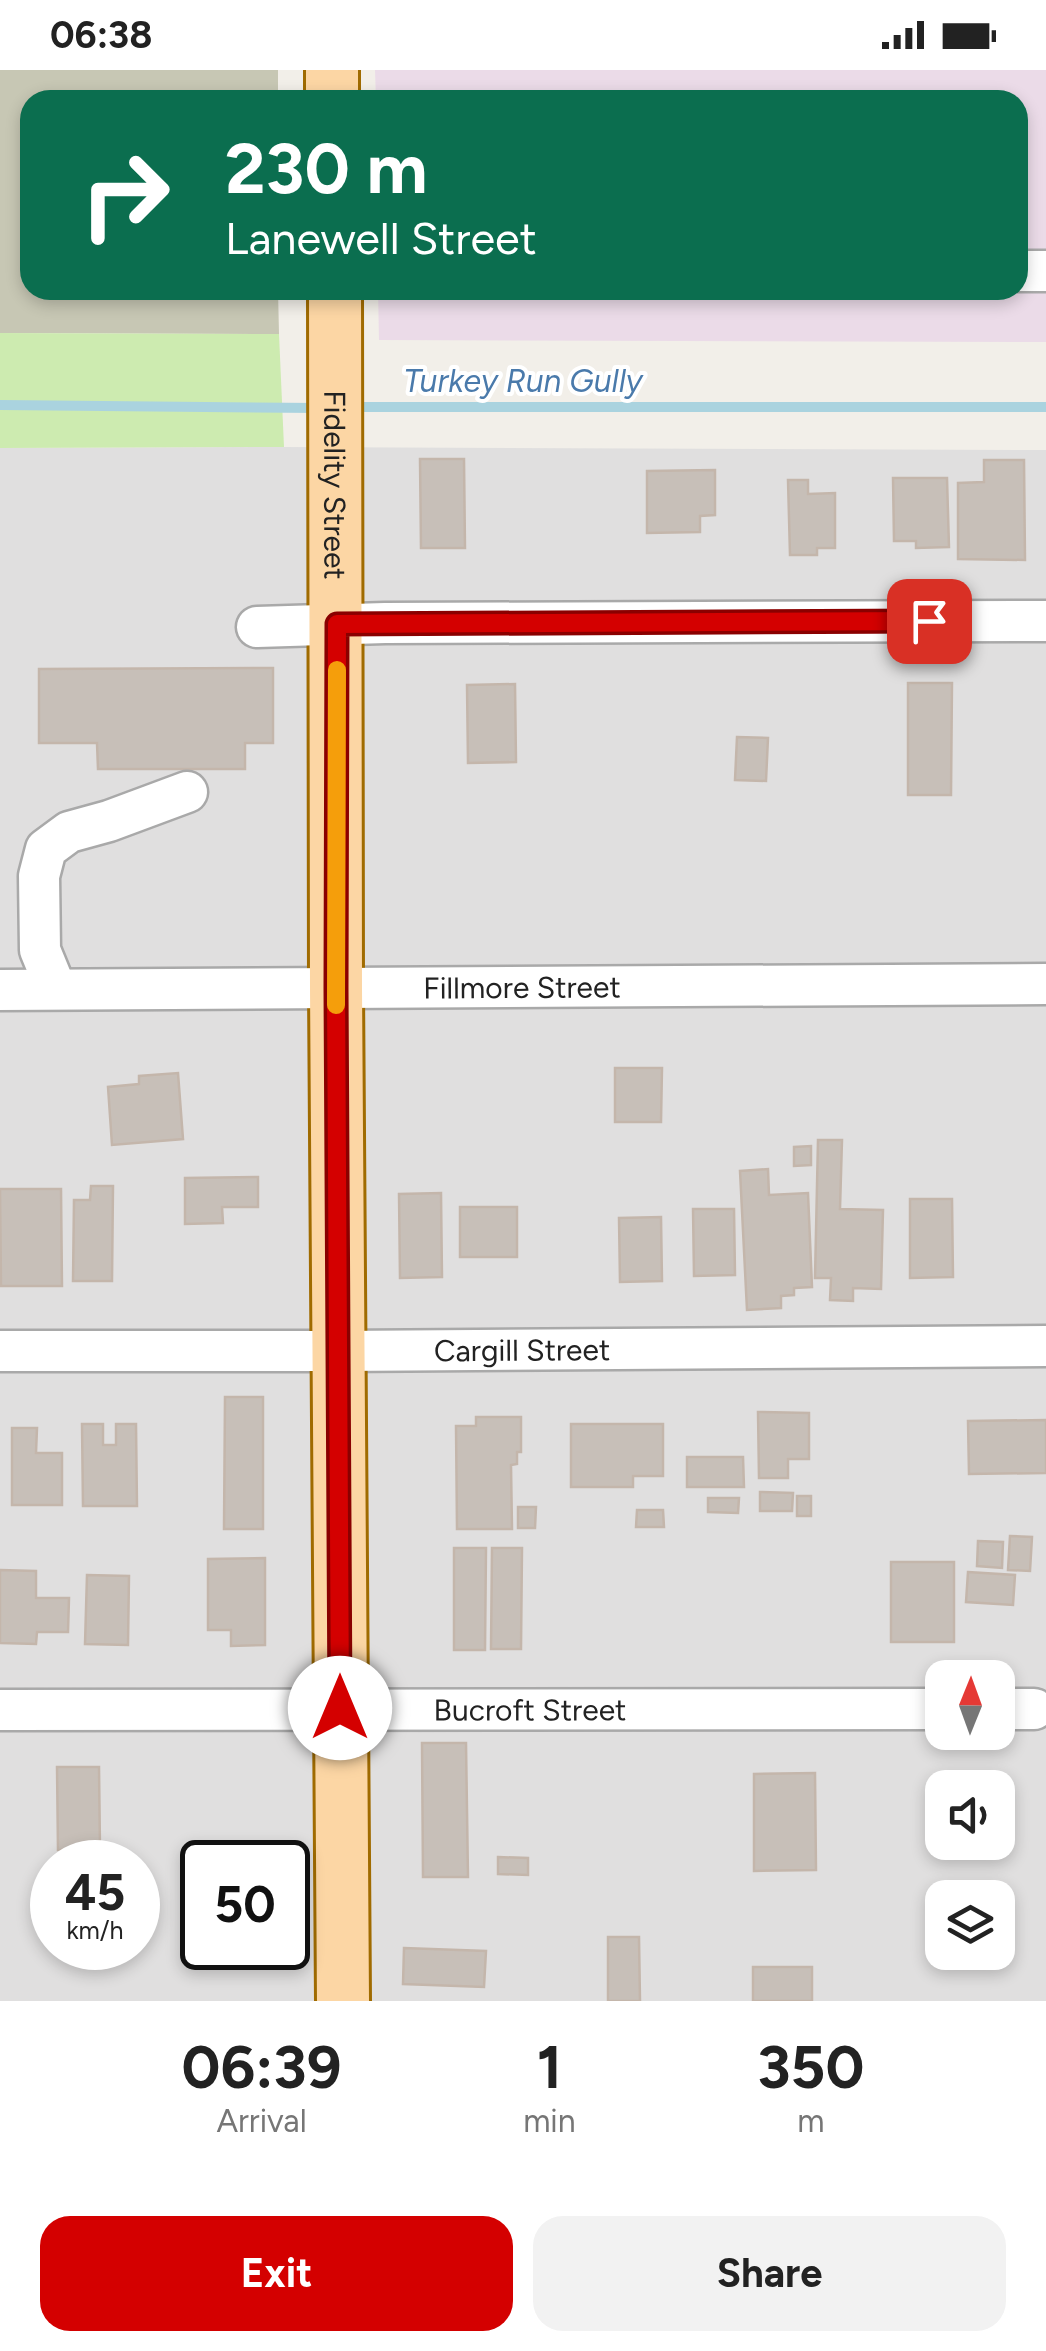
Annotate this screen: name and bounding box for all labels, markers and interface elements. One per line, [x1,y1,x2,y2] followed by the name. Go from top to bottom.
[50,12,153,58] text: 06:38
[225,126,428,211] text: 230 m
[60,130,190,260] icon: right
[225,211,537,265] text: Lanewell Street
[403,362,644,400] water label: Turkey Run Gully
[317,390,354,580] street label: Fidelity Street
[887,579,972,664] pin
[902,594,957,649] icon: arrive
[423,968,621,1006] street label: Fillmore Street
[434,1331,610,1369] street label: Cargill Street
[288,1656,392,1760] position arrow
[925,1660,1015,1750] north arrow
[925,1660,1015,1970] map controls
[434,1691,626,1728] street label: Bucroft Street
[925,1770,1015,1860] button: sound
[180,1840,310,1970] speed limit sign: 50
[65,1862,125,1923] text: 45
[925,1880,1015,1970] button: layers
[66,1915,124,1945] text: km/h
[182,2031,342,2103] text: 06:39
[537,2031,562,2103] text: 1
[757,2031,864,2103] text: 350
[216,2102,307,2140] text: Arrival
[523,2102,576,2140] text: min
[797,2102,824,2140] text: m
[40,2216,513,2331] button: Exit
[533,2216,1006,2331] button: Share

